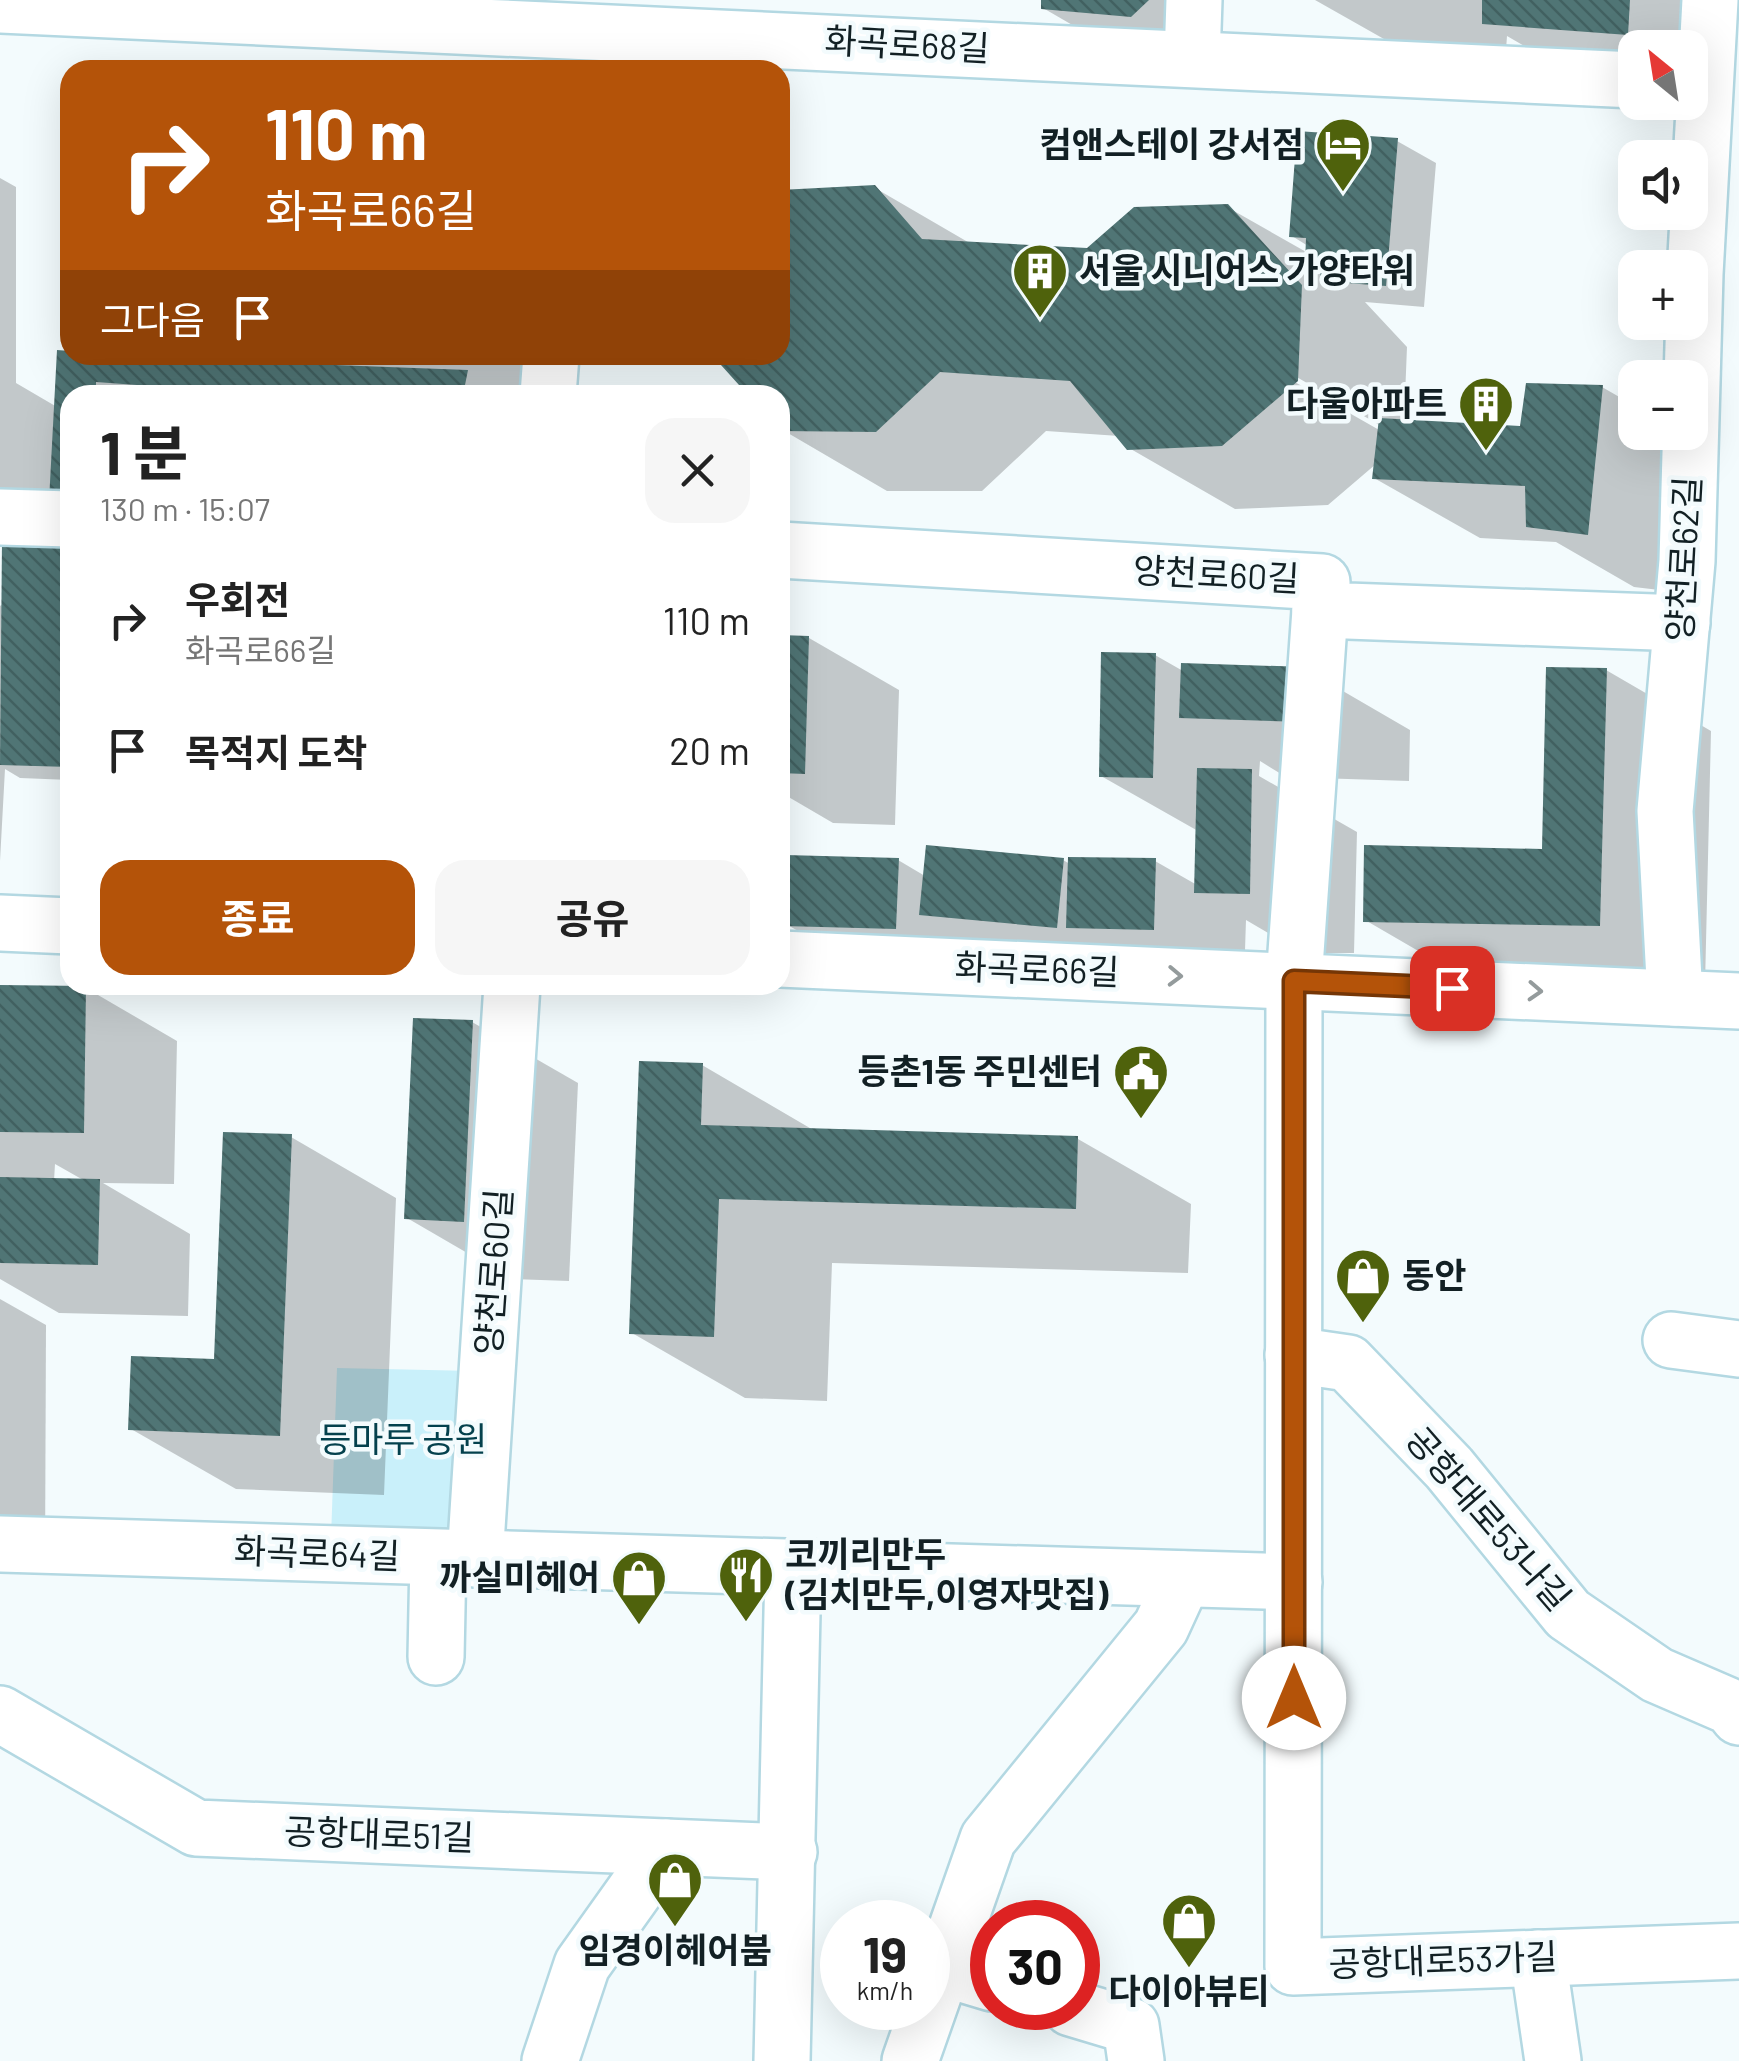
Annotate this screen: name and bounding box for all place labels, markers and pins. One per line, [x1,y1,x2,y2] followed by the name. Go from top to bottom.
[1313,115,1373,194] hotel icon: 컴앤스테이 강서점
[1039,122,1304,164] place label: 컴앤스테이 강서점
[1010,241,1070,320] building icon: 서울 시니어스 가양타워
[1079,248,1415,290] place label: 서울 시니어스 가양타워
[1456,374,1516,453] building icon: 다울아파트
[1286,381,1447,423] place label: 다울아파트
[1410,946,1495,1031] pin
[1111,1042,1171,1121] public building icon: 등촌1동 주민센터
[857,1049,1102,1091] place label: 등촌1동 주민센터
[1333,1246,1393,1325] shop icon: 동안
[1402,1253,1466,1295] place label: 동안
[784,1532,1109,1614] place label: 코끼리만두 (김치만두,이영자맛집)
[716,1545,776,1624] restaurant icon: 코끼리만두 (김치만두,이영자맛집)
[609,1548,669,1627] shop icon: 까실미헤어
[439,1555,600,1597] place label: 까실미헤어
[645,1850,705,1929] shop icon: 임경이헤어붐
[1159,1891,1219,1970] shop icon: 다이아뷰티
[578,1928,772,1970] place label: 임경이헤어붐
[1108,1969,1270,2011] place label: 다이아뷰티

